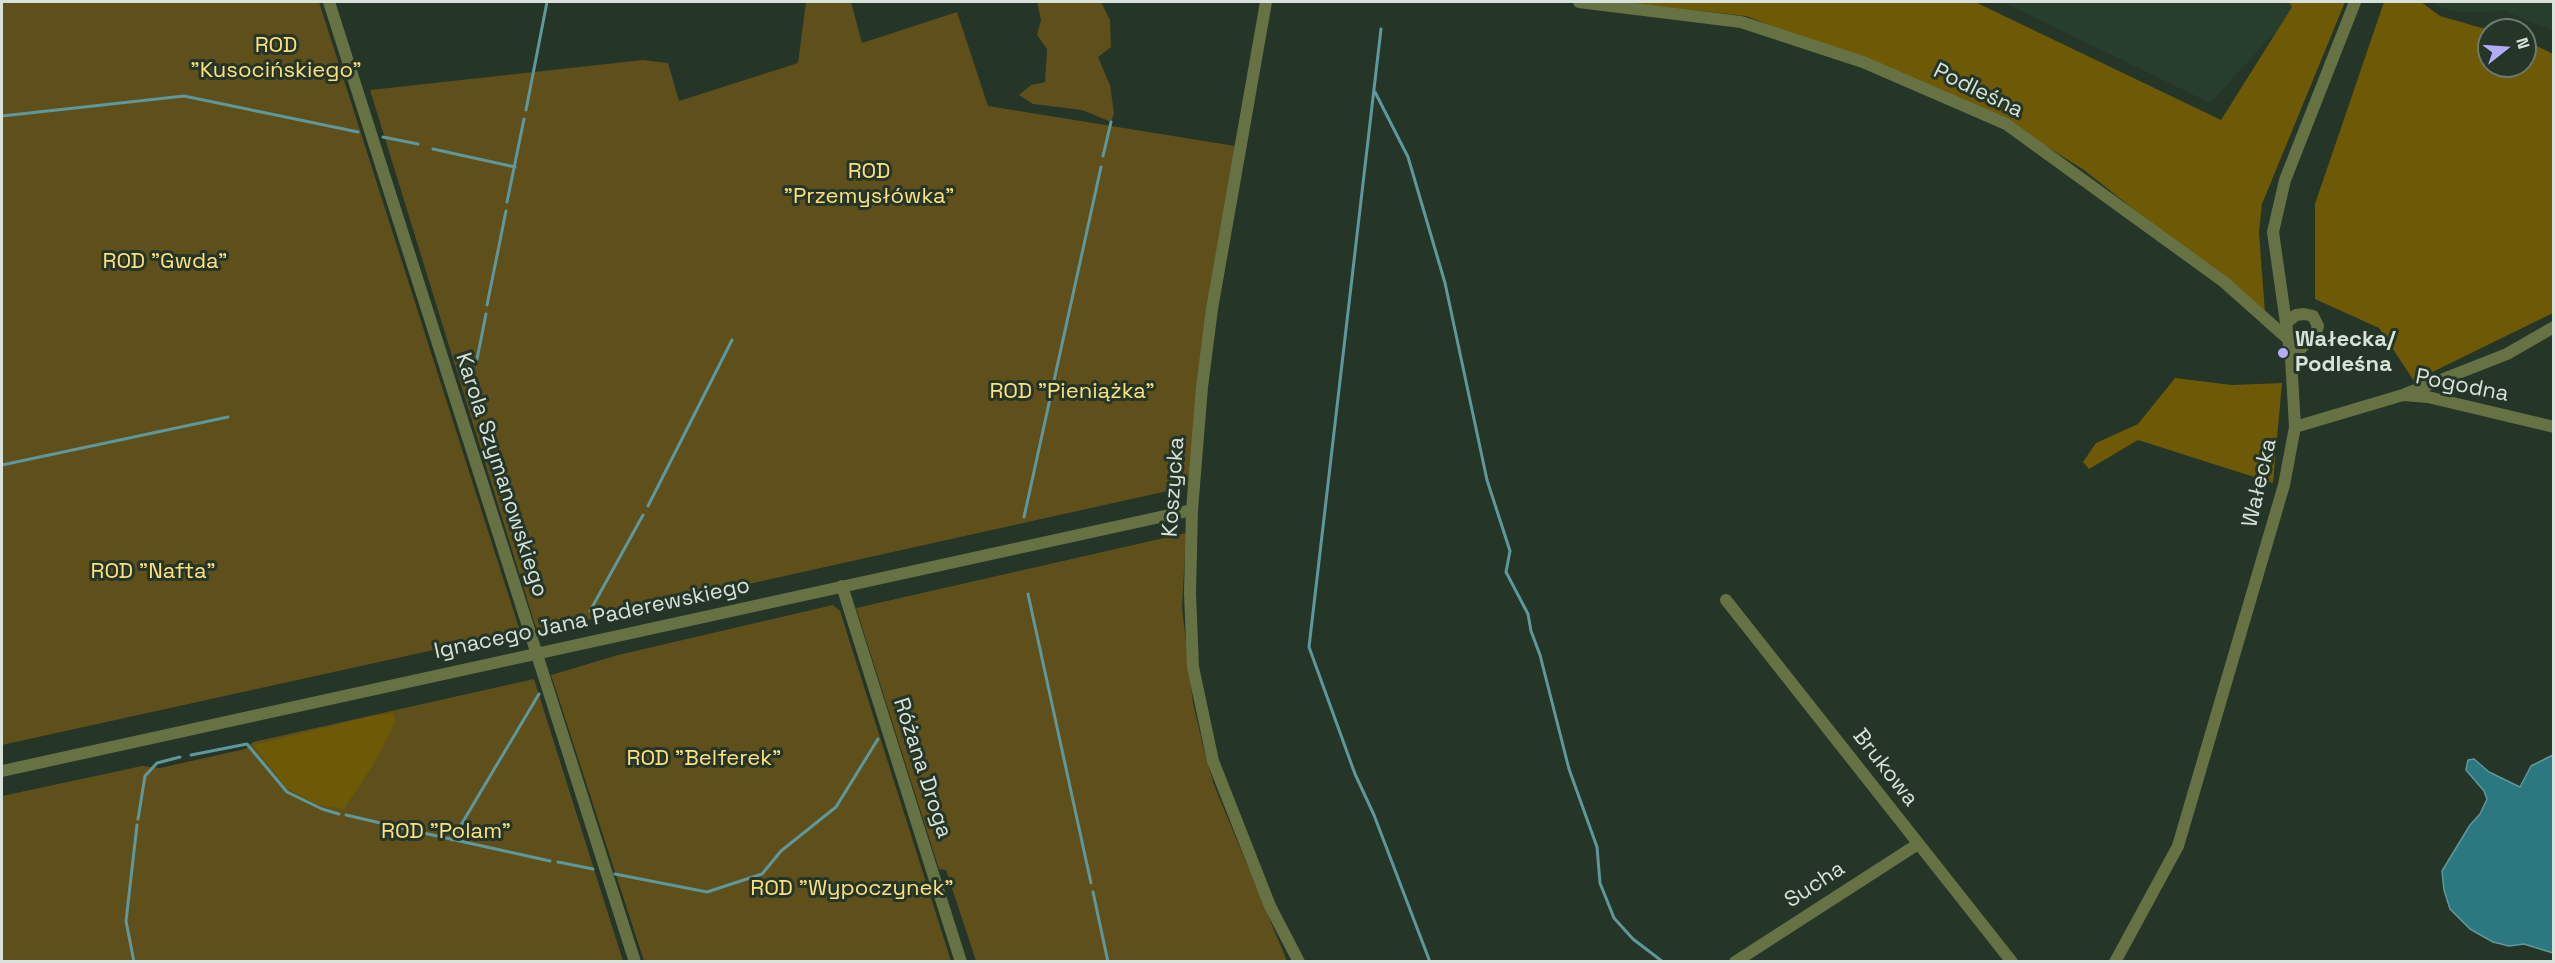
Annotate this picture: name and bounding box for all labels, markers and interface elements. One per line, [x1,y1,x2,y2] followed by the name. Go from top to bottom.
[2477,18,2537,78] north arrow
[190,33,362,84] park label: ROD "Kusocińskiego"
[2511,35,2534,51] text: N
[1929,58,2027,124] street label: Podleśna
[784,159,954,210] park label: ROD "Przemysłówka"
[103,249,227,275] park label: ROD "Gwda"
[2295,327,2395,378] place label: Wałecka/ Podleśna
[2276,346,2290,360] marker: Wałecka/ Podleśna
[449,350,553,600] street label: Karola Szymanowskiego
[2413,364,2511,408] street label: Pogodna
[989,379,1155,405] park label: ROD "Pieniążka"
[1157,436,1191,538] street label: Koszycka
[2237,436,2283,530] street label: Wałecka
[90,559,216,585] park label: ROD "Nafta"
[432,573,752,665] street label: Ignacego Jana Paderewskiego
[887,695,957,841] street label: Różana Droga
[1847,724,1923,812] street label: Brukowa
[627,746,781,772] park label: ROD "Belferek"
[381,819,511,845] park label: ROD "Polam"
[1780,856,1850,914] street label: Sucha
[750,876,954,902] park label: ROD "Wypoczynek"

